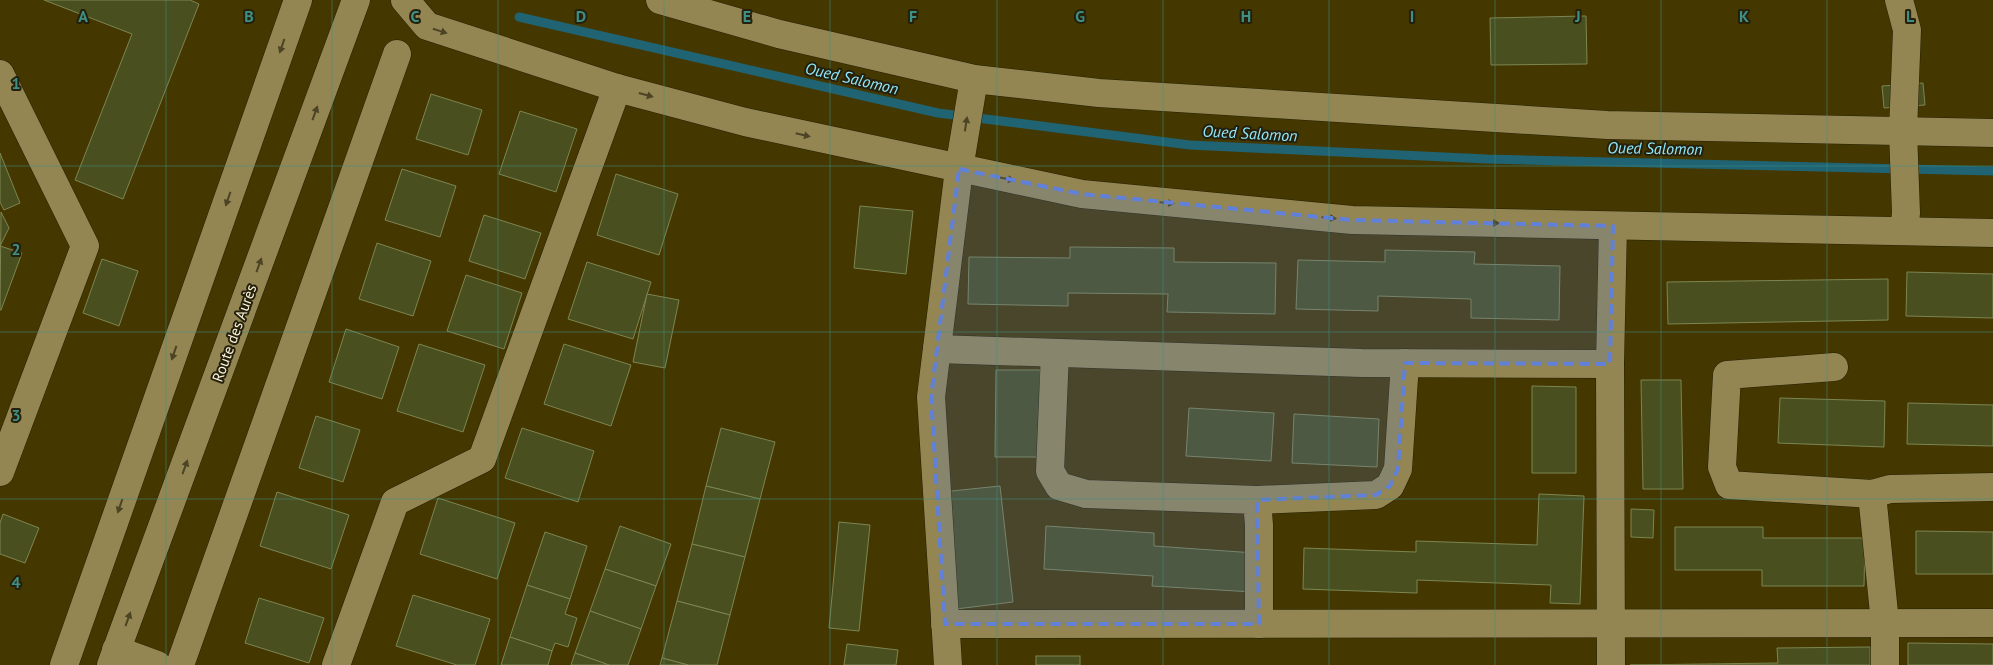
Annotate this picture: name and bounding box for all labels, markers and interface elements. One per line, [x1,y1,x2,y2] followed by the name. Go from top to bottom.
[78,6,88,26] text: A
[244,6,254,26] text: B
[411,6,420,26] text: C
[576,6,586,26] text: D
[743,6,751,26] text: E
[909,6,917,26] text: F
[1075,6,1085,26] text: G
[1241,6,1251,26] text: H
[1410,6,1414,26] text: I
[1574,6,1581,26] text: J
[1739,6,1749,26] text: K
[1906,6,1915,26] text: L
[433,27,448,35] one-way arrow
[278,39,286,54] one-way arrow
[803,58,901,98] water label: Oued Salomon
[11,73,21,93] text: 1
[638,92,653,100] one-way arrow
[312,105,319,120] one-way arrow
[963,116,971,132] one-way arrow
[1202,121,1298,145] water label: Oued Salomon
[796,131,811,139] one-way arrow
[1607,137,1703,159] water label: Oued Salomon
[999,175,1014,183] one-way arrow
[224,192,231,207] one-way arrow
[1160,199,1176,207] one-way arrow
[1321,214,1337,222] one-way arrow
[1484,219,1500,227] one-way arrow
[11,239,21,259] text: 2
[255,257,263,272] one-way arrow
[208,282,260,384] street label: Route des Aurès
[170,345,177,360] one-way arrow
[11,405,21,425] text: 3
[181,459,189,474] one-way arrow
[116,499,124,514] one-way arrow
[11,572,21,592] text: 4
[125,612,132,627] one-way arrow

